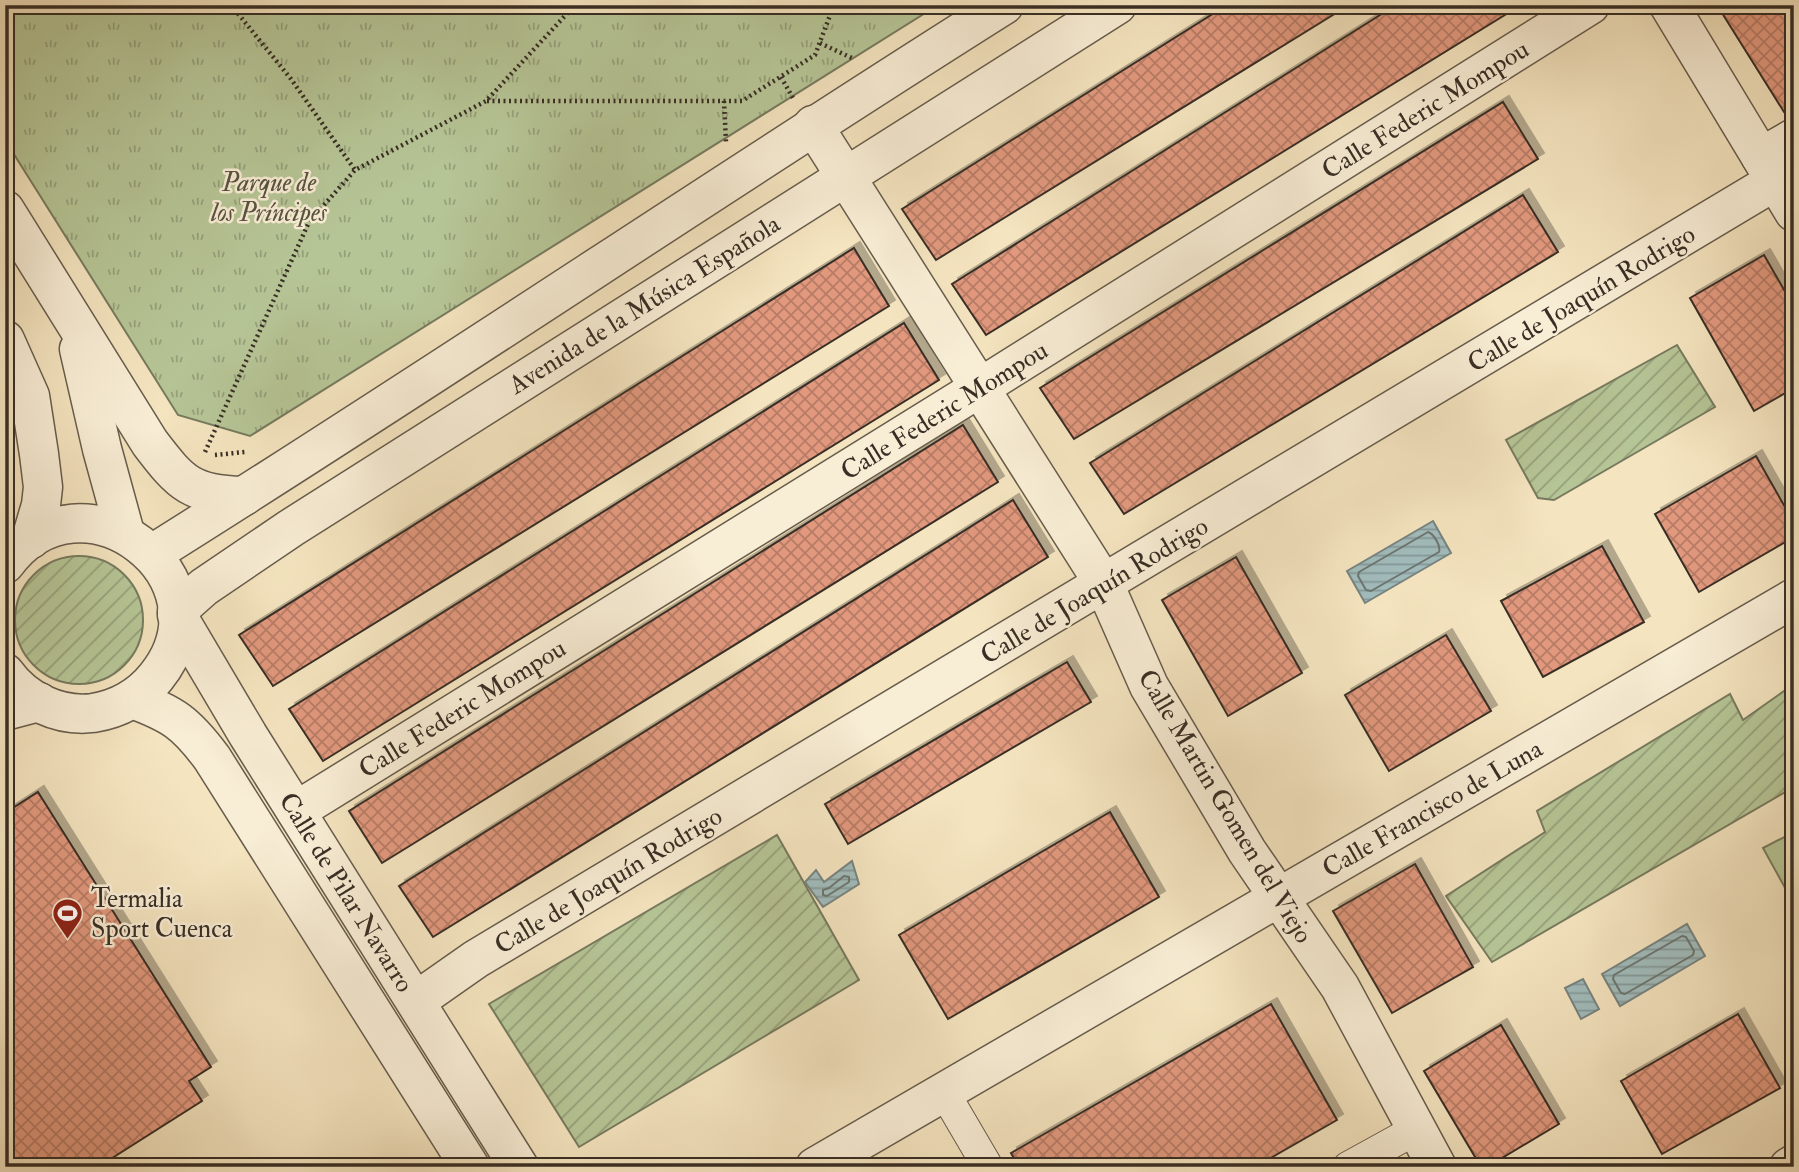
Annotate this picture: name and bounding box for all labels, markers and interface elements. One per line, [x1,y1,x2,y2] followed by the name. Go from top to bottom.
[1316,33,1536,187] street label: Calle Federic Mompou
[210,167,328,229] park label: Parque de los Príncipes
[502,208,787,403] street label: Avenida de la Música Española
[1462,218,1701,380] street label: Calle de Joaquín Rodrigo
[835,334,1055,488] street label: Calle Federic Mompou
[975,510,1214,672] street label: Calle de Joaquín Rodrigo
[353,632,573,786] street label: Calle Federic Mompou
[1131,664,1320,949] street label: Calle Martin Gomen del Viejo
[1317,733,1548,885] street label: Calle Francisco de Luna
[272,787,420,998] street label: Calle de Pilar Navarro
[489,800,728,962] street label: Calle de Joaquín Rodrigo
[91,883,233,946] place label: Termalia Sport Cuenca
[51,896,85,940] sports icon: Termalia Sport Cuenca

